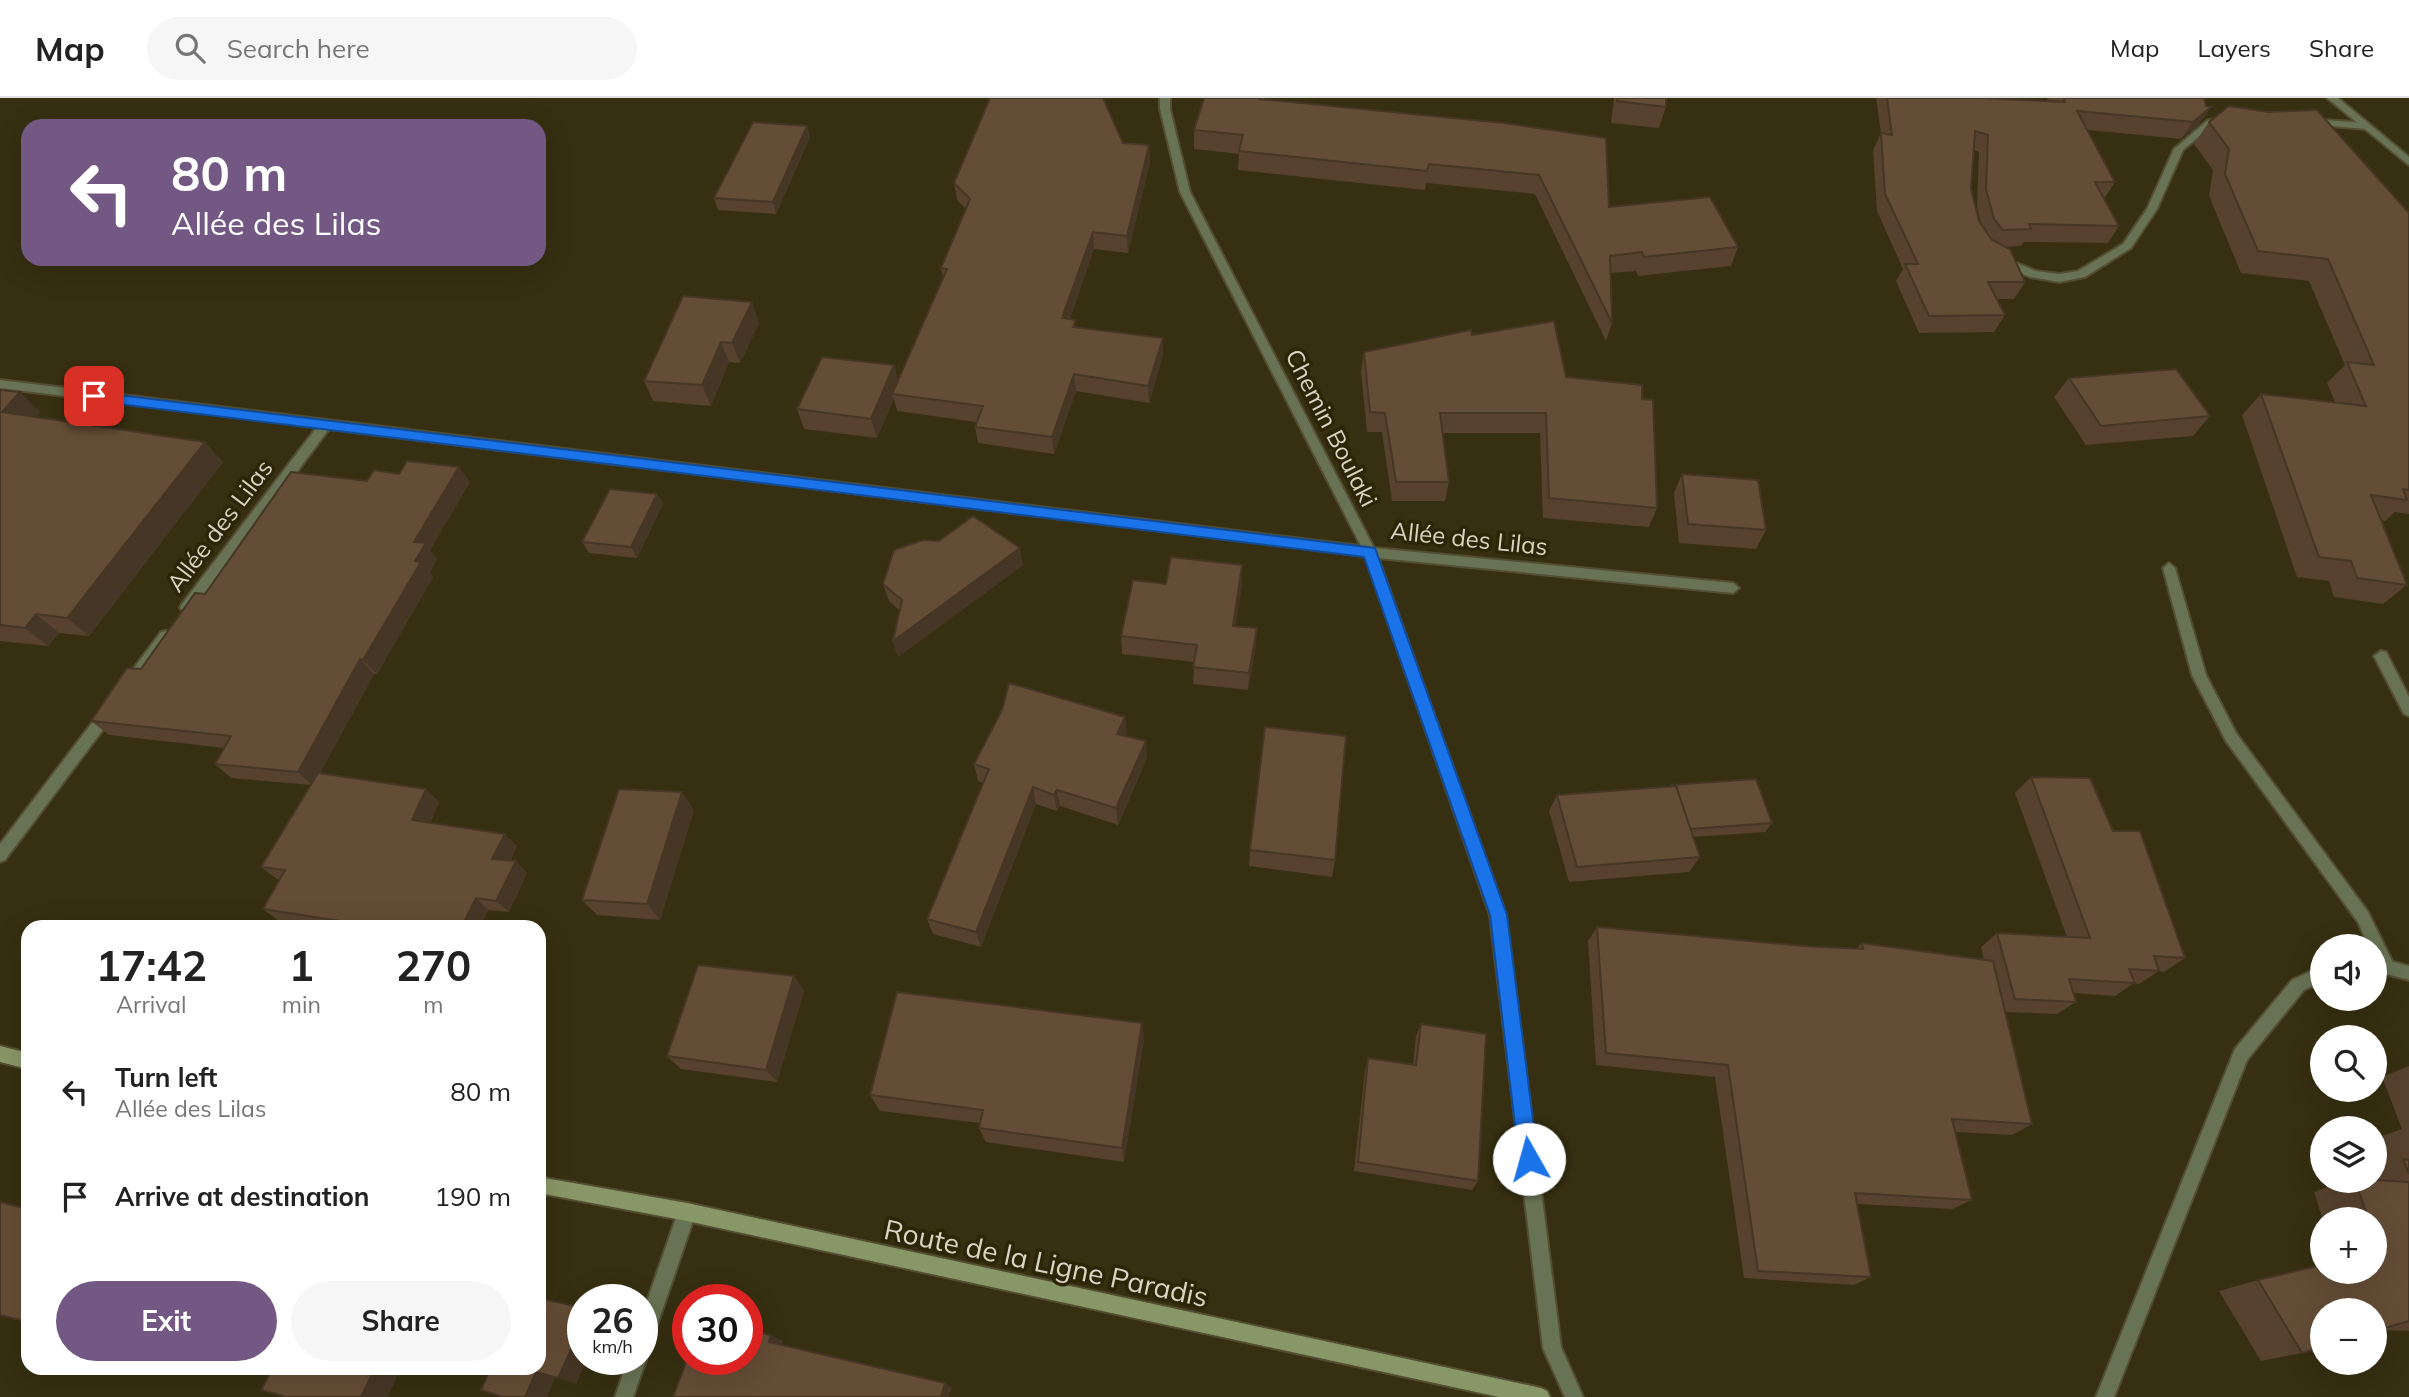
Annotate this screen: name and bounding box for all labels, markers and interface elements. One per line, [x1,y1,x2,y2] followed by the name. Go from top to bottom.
[147,17,637,80] search box
[35,28,105,69] text: Map
[171,29,209,67] icon: search
[227,32,370,65] text: Search here
[2110,33,2159,63] text: Map
[2197,33,2271,63] text: Layers
[2309,33,2374,63] text: Share
[171,142,287,203] text: 80 m
[56,147,147,238] icon: left
[171,203,382,243] text: Allée des Lilas
[1279,344,1384,511] street label: Chemin Boulaki
[64,366,124,426] pin
[75,377,113,415] icon: arrive
[160,453,279,597] street label: Allée des Lilas
[1389,515,1549,561] street label: Allée des Lilas
[2310,934,2387,1375] map controls
[2310,934,2387,1011] button: sound
[96,939,207,992] text: 17:42
[289,939,314,992] text: 1
[396,939,471,992] text: 270
[116,990,187,1019] text: Arrival
[282,990,321,1019] text: min
[423,990,444,1019] text: m
[2310,1025,2387,1102] button: search
[115,1061,217,1094] text: Turn left
[56,1073,94,1111] icon: left
[450,1075,511,1108] text: 80 m
[115,1094,266,1123] text: Allée des Lilas
[2310,1116,2387,1193] button: layers
[1492,1122,1566,1196] position arrow
[56,1178,94,1216] icon: arrive
[115,1180,370,1213] text: Arrive at destination
[435,1180,511,1213] text: 190 m
[2310,1207,2387,1284] button: +
[881,1211,1211,1314] street label: Route de la Ligne Paradis
[56,1281,277,1361] button: Exit
[291,1281,511,1361] button: Share
[672,1284,763,1375] speed limit sign: 30
[591,1298,634,1342] text: 26
[2310,1298,2387,1375] button: −
[592,1335,633,1358] text: km/h

